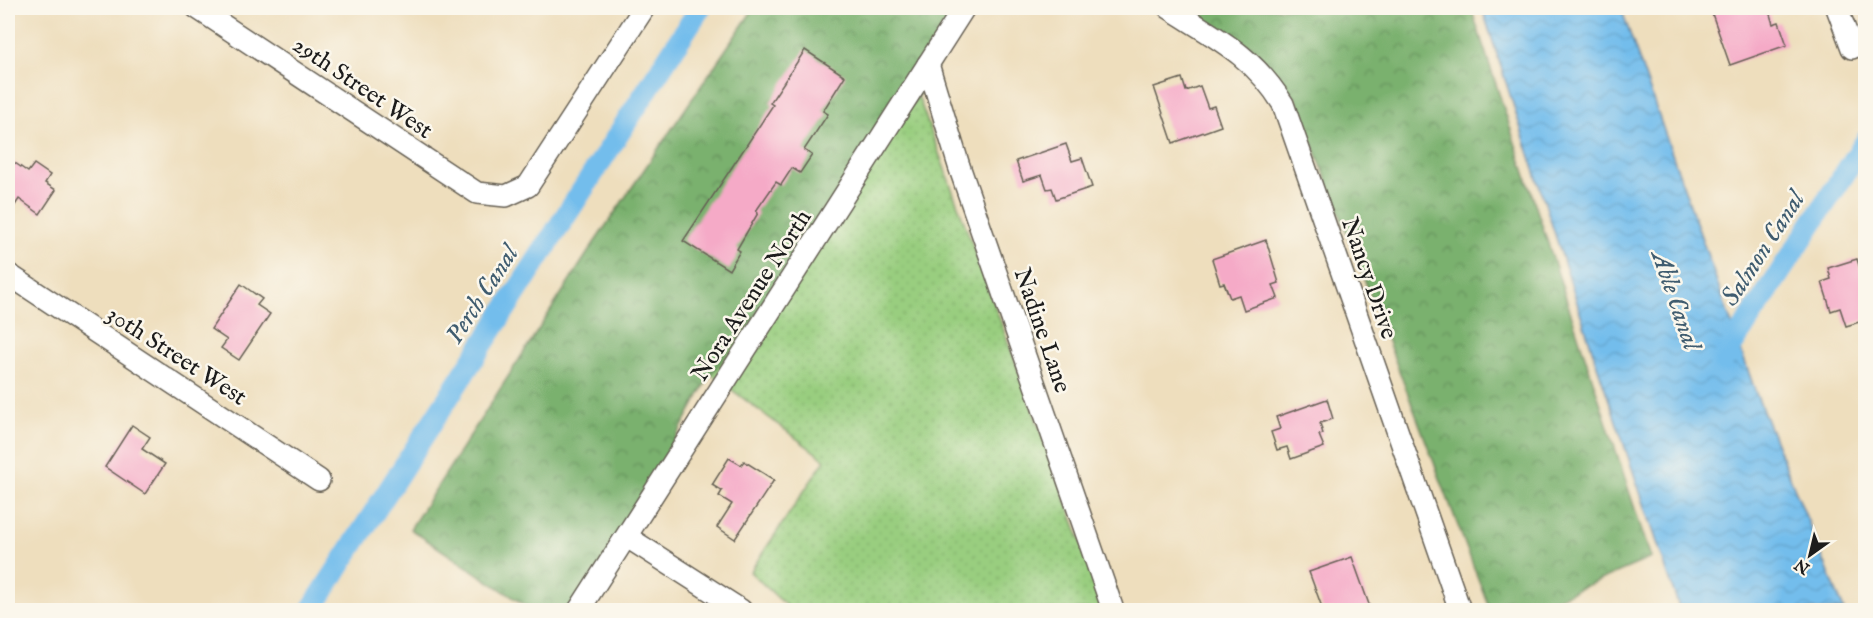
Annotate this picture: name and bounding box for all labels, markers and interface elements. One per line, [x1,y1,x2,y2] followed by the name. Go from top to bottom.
[286,30,438,146] street label: 29th Street West
[1714,184,1814,313] water label: Salmon Canal
[685,204,819,388] street label: Nora Avenue North
[1333,214,1404,343] street label: Nancy Drive
[438,238,527,350] water label: Perch Canal
[1642,244,1709,356] water label: Able Canal
[1006,264,1077,397] street label: Nadine Lane
[100,299,252,413] street label: 30th Street West
[1780,525,1840,585] north arrow
[1791,554,1815,578] text: N

